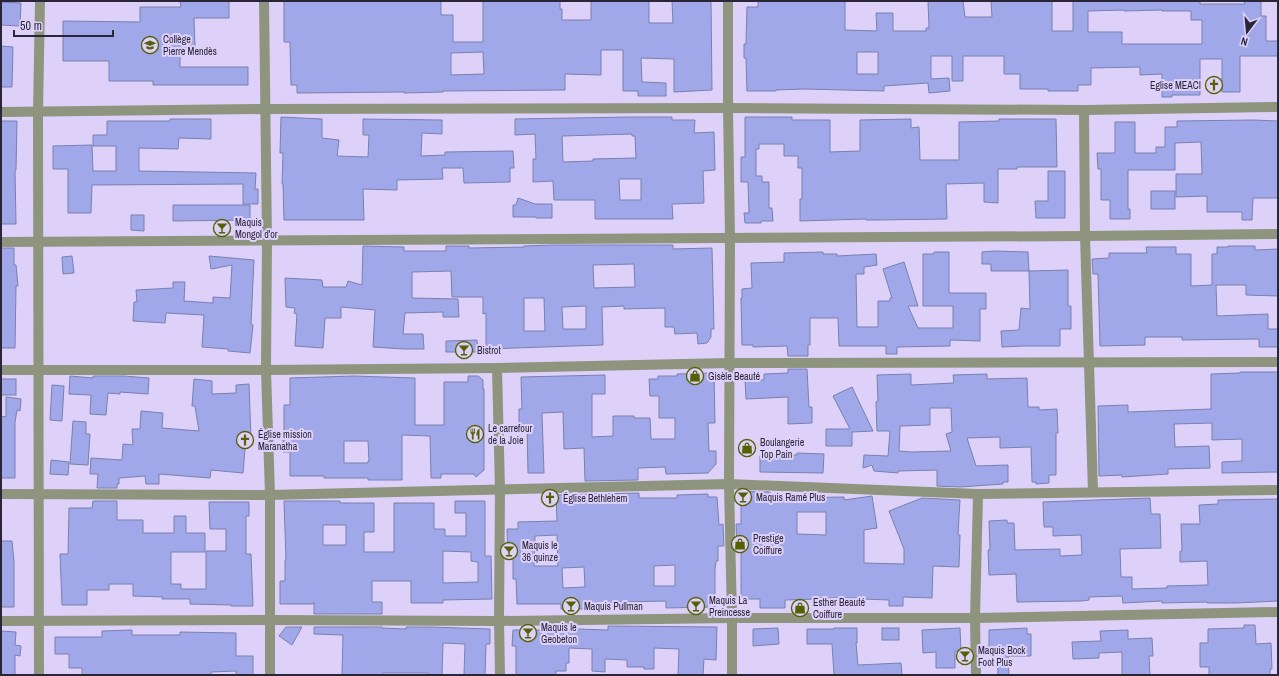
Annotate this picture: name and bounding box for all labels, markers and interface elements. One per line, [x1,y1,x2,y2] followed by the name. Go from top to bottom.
[14,12,113,38] scale bar
[1227,12,1267,52] north arrow
[20,18,42,34] text: 50 m
[163,33,217,58] place label: Collège Pierre Mendès
[1239,34,1249,49] text: N
[140,35,160,55] school or university icon: Collège Pierre Mendès
[1204,75,1224,95] church icon: Eglise MEACI
[1150,79,1201,92] place label: Eglise MEACI
[235,216,278,241] place label: Maquis Mongol d'or
[212,218,232,238] bar icon: Maquis Mongol d'or
[454,340,474,360] bar icon: Bistrot
[477,344,501,357] place label: Bistrot
[685,366,705,386] shop icon: Gisèle Beauté
[708,370,760,383] place label: Gisèle Beauté
[488,422,532,447] place label: Le carrefour de la Joie
[465,424,485,444] restaurant icon: Le carrefour de la Joie
[258,428,312,453] place label: Église mission Maranatha
[235,430,255,450] church icon: Église mission Maranatha
[760,436,805,461] place label: Boulangerie Top Pain
[737,438,757,458] shop icon: Boulangerie Top Pain
[733,487,753,507] bar icon: Maquis Ramé Plus
[540,488,560,508] church icon: Église Bethlehem
[756,491,825,504] place label: Maquis Ramé Plus
[563,492,627,505] place label: Église Bethlehem
[753,532,784,557] place label: Prestige Coiffure
[730,534,750,554] shop icon: Prestige Coiffure
[522,539,558,564] place label: Maquis le 36 quinze
[499,541,519,561] bar icon: Maquis le 36 quinze
[709,594,750,619] place label: Maquis La Preincesse
[561,596,581,616] bar icon: Maquis Pullman
[686,596,706,616] bar icon: Maquis La Preincesse
[813,596,865,621] place label: Esther Beauté Coiffure
[790,598,810,618] shop icon: Esther Beauté Coiffure
[584,600,643,613] place label: Maquis Pullman
[541,621,577,646] place label: Maquis le Geobeton
[518,623,538,643] bar icon: Maquis le Geobeton
[978,644,1026,669] place label: Maquis Bock Foot Plus
[955,646,975,666] bar icon: Maquis Bock Foot Plus

